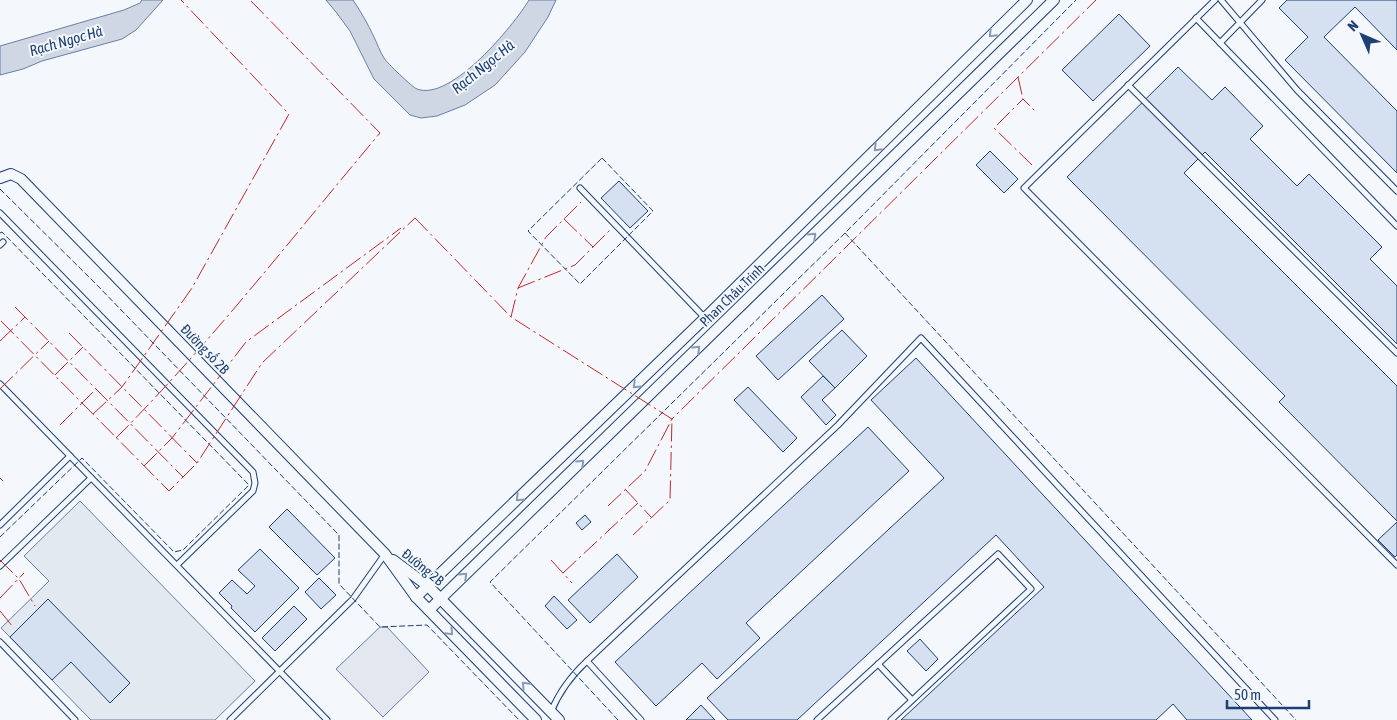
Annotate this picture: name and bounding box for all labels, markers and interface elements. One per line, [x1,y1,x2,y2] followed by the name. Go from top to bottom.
[1337,10,1387,60] north arrow
[1344,17,1361,34] text: N
[27,22,104,59] water label: Rạch Ngọc Hà
[989,28,998,37] one-way arrow
[448,36,517,97] water label: Rạch Ngọc Hà
[874,143,883,152] one-way arrow
[807,232,816,241] one-way arrow
[696,260,768,330] street label: Phan Châu Trinh
[178,320,233,377] street label: Đường số 2B
[691,346,700,355] one-way arrow
[633,379,642,388] one-way arrow
[575,460,584,469] one-way arrow
[516,492,525,501] one-way arrow
[399,545,447,589] street label: Đường 2B
[459,573,468,582] one-way arrow
[444,626,453,635] one-way arrow
[1227,678,1310,710] scale bar
[522,682,531,691] one-way arrow
[1234,686,1261,703] text: 50 m

